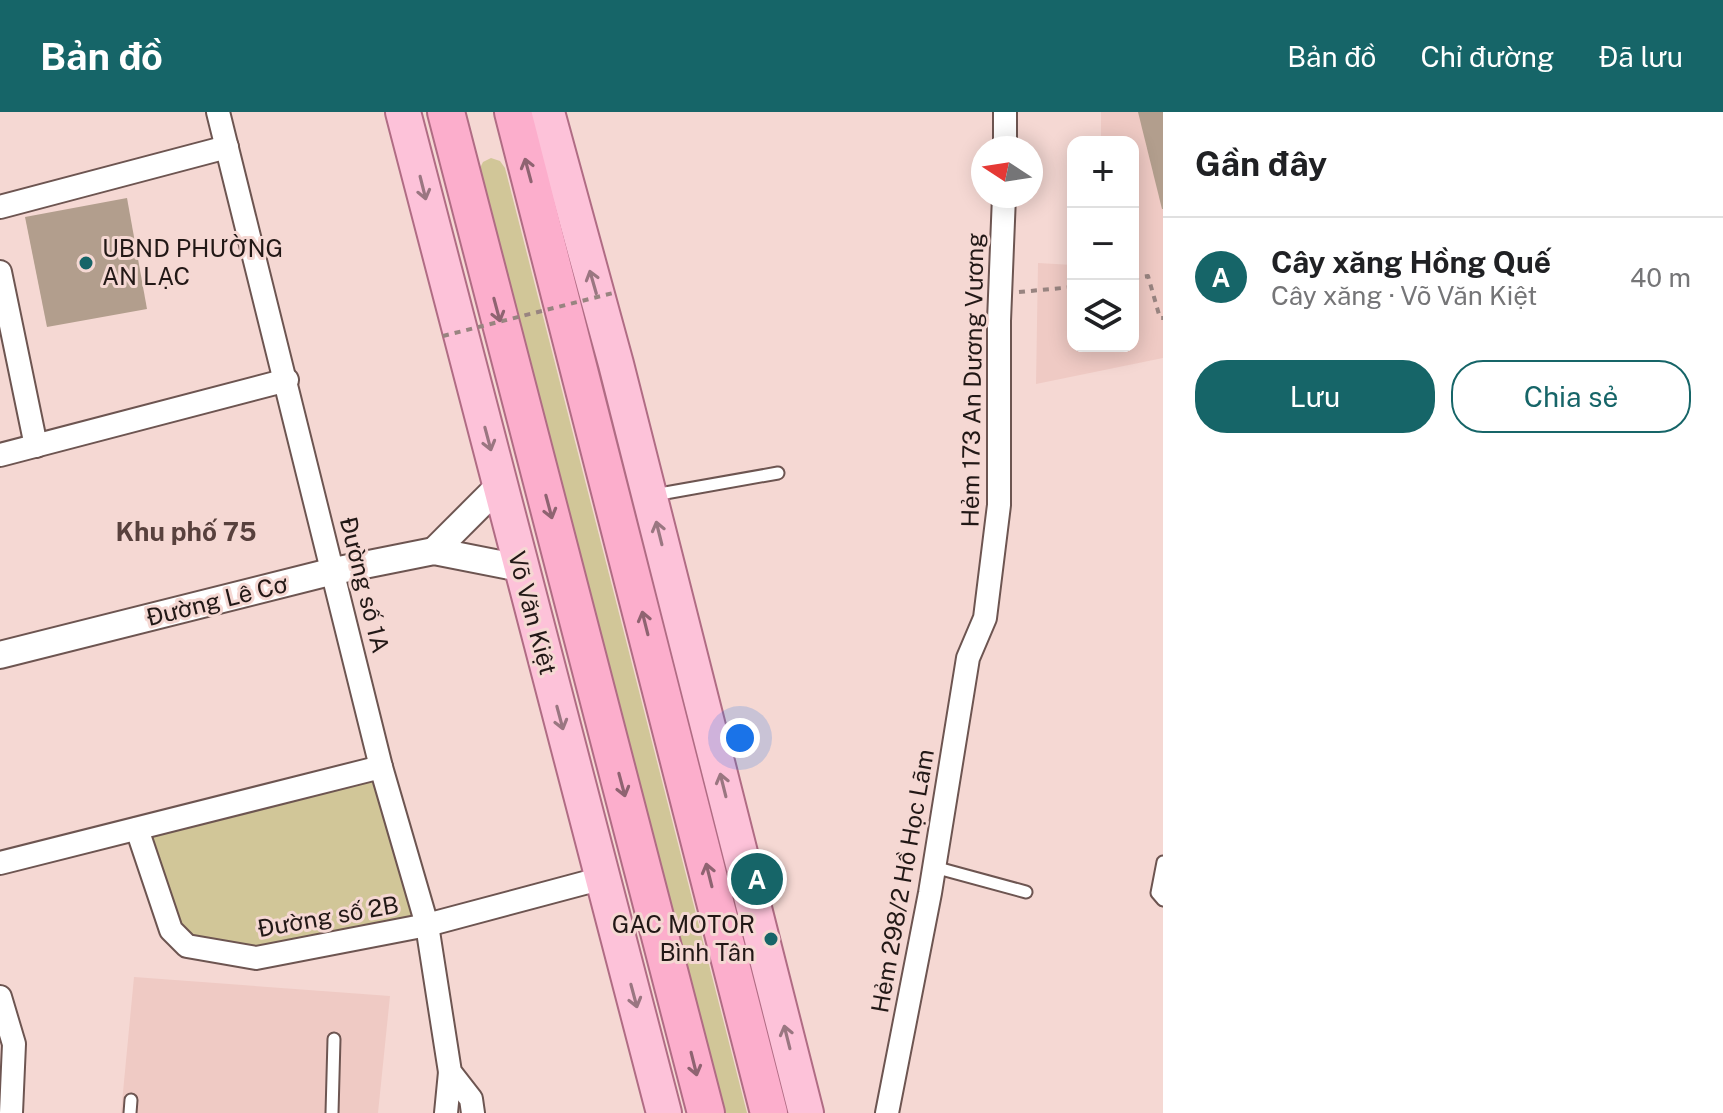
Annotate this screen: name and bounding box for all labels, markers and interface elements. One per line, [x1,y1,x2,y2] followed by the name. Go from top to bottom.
[40,34,163,79] text: Bản đồ
[1287,40,1376,73] text: Bản đồ
[1420,40,1554,73] text: Chỉ đường
[1598,40,1683,73] text: Đã lưu
[971,136,1043,208] north arrow
[1067,136,1139,352] map controls
[1067,136,1139,208] button: +
[1195,144,1327,184] text: Gần đây
[520,158,535,184] one-way arrow
[416,174,431,200] one-way arrow
[1067,208,1139,280] button: −
[955,232,989,527] street label: Hẻm 173 An Dương Vương
[102,234,283,290] place label: UBND PHƯỜNG AN LẠC
[1271,244,1551,280] text: Cây xăng Hồng Quế
[77,254,95,272] marker: UBND PHƯỜNG AN LẠC
[1212,262,1230,293] text: A
[1630,262,1691,293] text: 40 m
[584,270,599,296] one-way arrow
[1067,280,1139,352] button: layers
[1271,280,1537,311] text: Cây xăng · Võ Văn Kiệt
[491,297,506,323] one-way arrow
[1195,360,1435,433] button: Lưu
[1451,360,1691,433] button: Chia sẻ
[481,426,496,452] one-way arrow
[543,493,558,519] one-way arrow
[335,514,395,656] street label: Đường số 1A
[115,516,257,547] district label: Khu phố 75
[650,521,665,547] one-way arrow
[503,548,563,677] street label: Võ Văn Kiệt
[143,569,291,631] street label: Đường Lê Cơ
[636,610,651,636] one-way arrow
[554,705,569,730] one-way arrow
[720,718,760,758] your location
[865,747,939,1015] street label: Hẻm 298/2 Hồ Học Lãm
[616,772,631,798] one-way arrow
[714,773,729,799] one-way arrow
[731,849,783,909] pin: A
[700,862,715,888] one-way arrow
[255,890,401,942] street label: Đường số 2B
[612,910,755,966] place label: GAC MOTOR Bình Tân
[762,930,780,948] marker: GAC MOTOR Bình Tân
[627,983,642,1009] one-way arrow
[779,1025,794,1051] one-way arrow
[687,1051,702,1076] one-way arrow

